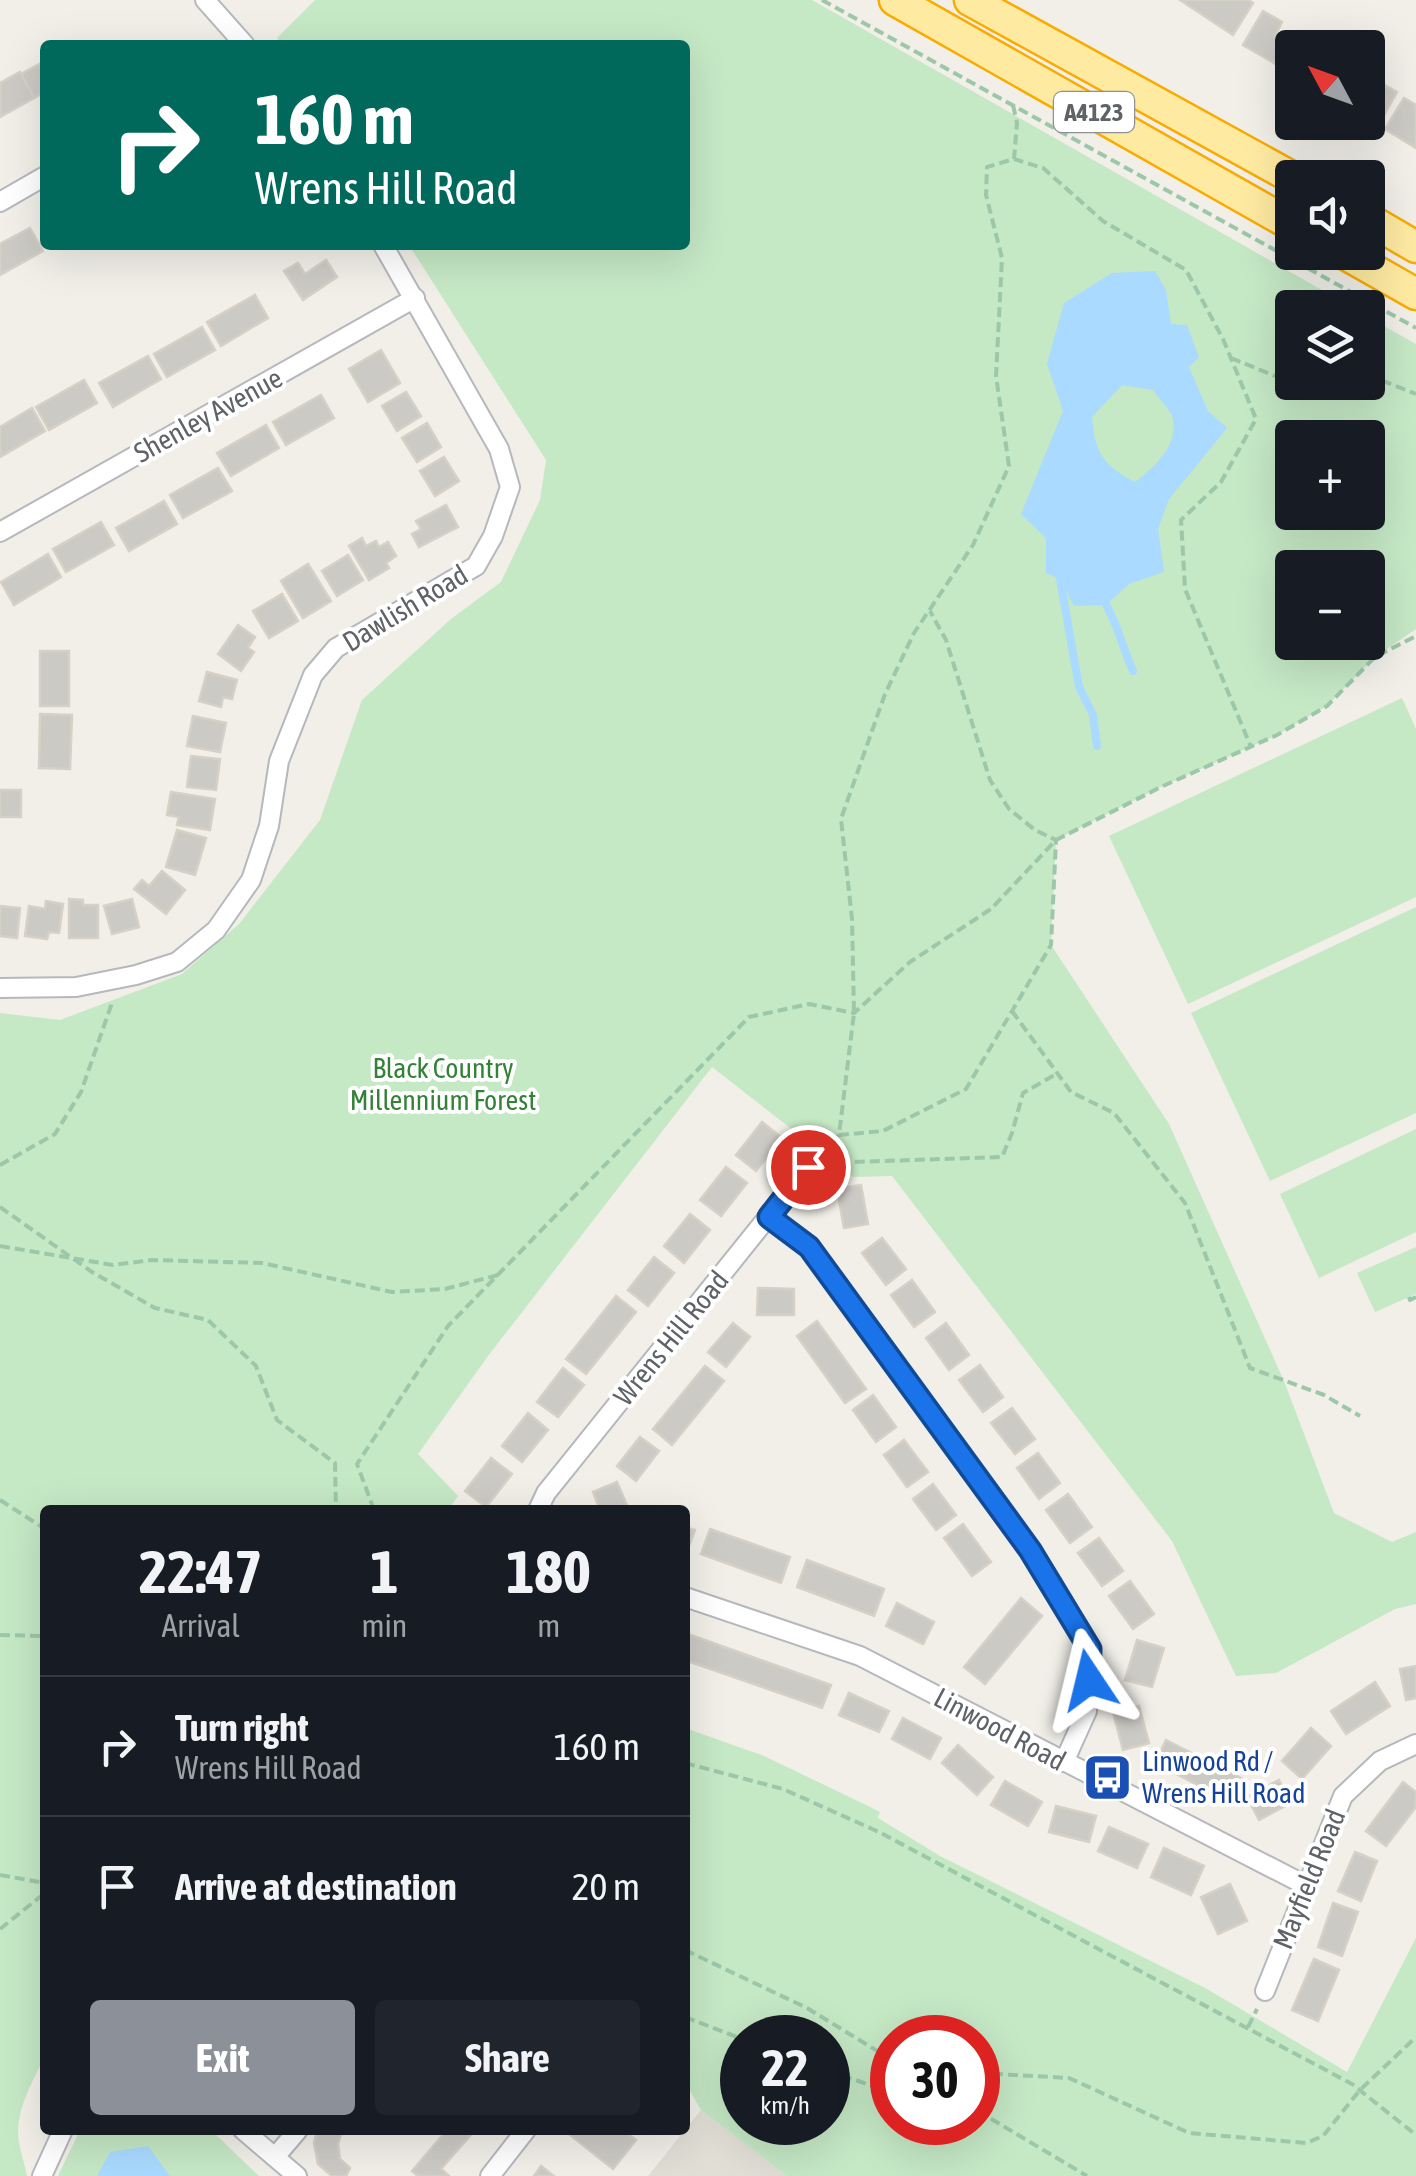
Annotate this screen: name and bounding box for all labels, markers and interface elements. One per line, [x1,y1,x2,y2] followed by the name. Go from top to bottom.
[1275,30,1385,140] north arrow
[1275,30,1385,660] map controls
[255,79,414,159] text: 160 m
[90,80,220,210] icon: right
[1054,92,1134,132] road number: A4123
[1275,160,1385,270] button: sound
[255,162,518,214] text: Wrens Hill Road
[1275,290,1385,400] button: layers
[128,361,288,469] street label: Shenley Avenue
[1275,420,1385,530] button: +
[1275,550,1385,660] button: −
[337,558,473,658] street label: Dawlish Road
[350,1052,536,1116] park label: Black Country Millennium Forest
[766,1125,851,1210] pin
[781,1140,836,1195] icon: arrive
[607,1264,735,1412] street label: Wrens Hill Road
[139,1537,262,1606] text: 22:47
[370,1537,399,1606] text: 1
[506,1537,591,1606] text: 180
[162,1607,240,1644] text: Arrival
[361,1607,407,1644] text: min
[537,1607,560,1644] text: m
[1037,1628,1141,1732] position arrow
[929,1681,1071,1777] street label: Linwood Road
[175,1706,309,1749] text: Turn right
[90,1719,145,1774] icon: right
[554,1725,640,1768] text: 160 m
[1142,1745,1305,1809] place label: Linwood Rd / Wrens Hill Road
[175,1749,362,1786] text: Wrens Hill Road
[1081,1751,1133,1803] bus stop icon: Linwood Rd / Wrens Hill Road
[1266,1804,1352,1954] street label: Mayfield Road
[90,1859,145,1914] icon: arrive
[175,1865,457,1908] text: Arrive at destination
[572,1865,640,1908] text: 20 m
[90,2000,355,2115] button: Exit
[375,2000,640,2115] button: Share
[870,2015,1000,2145] speed limit sign: 30
[761,2039,808,2097] text: 22
[760,2091,810,2119] text: km/h

